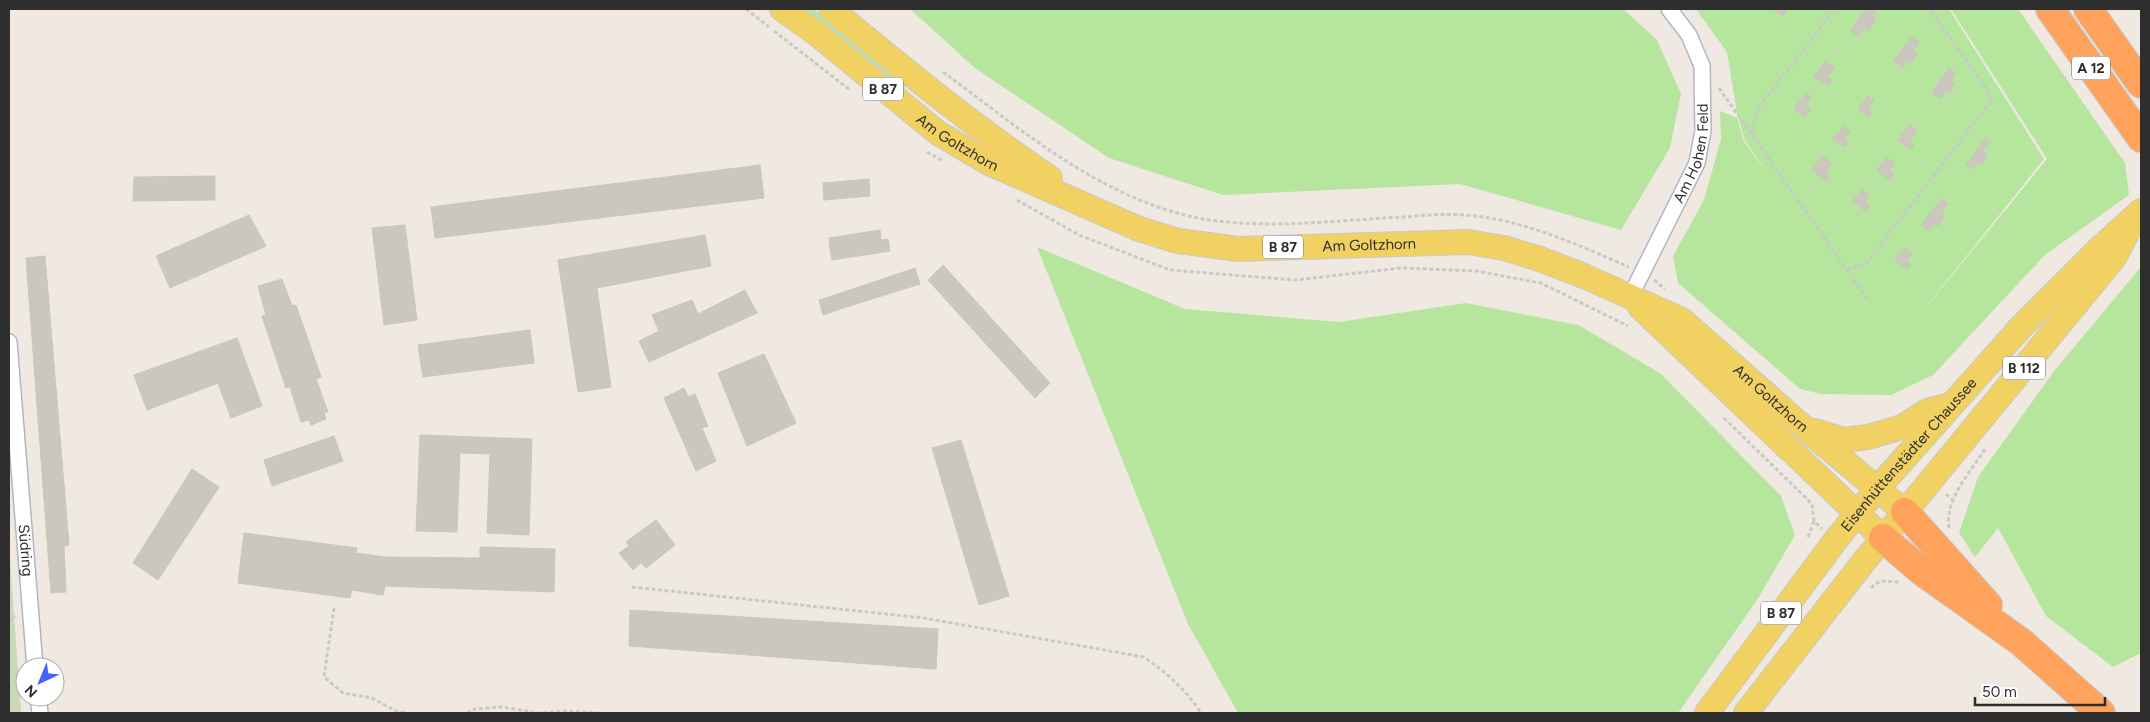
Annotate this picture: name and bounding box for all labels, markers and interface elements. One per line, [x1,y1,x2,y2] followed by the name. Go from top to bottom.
[2072,56,2110,80] road number: A 12
[863,78,903,100] road number: B 87
[1669,103,1712,206] street label: Am Hohen Feld
[913,110,1001,175] street label: Am Goltzhorn
[1322,235,1416,255] street label: Am Goltzhorn
[1263,236,1303,258] road number: B 87
[2003,356,2045,379] road number: B 112
[1730,361,1812,436] street label: Am Goltzhorn
[1837,374,1981,535] street label: Eisenhüttenstädter Chaussee
[15,524,37,577] street label: Südring
[1761,602,1801,624] road number: B 87
[15,657,65,707] north arrow
[1975,674,2105,706] scale bar
[22,681,41,701] text: N
[1982,683,2017,701] text: 50 m

